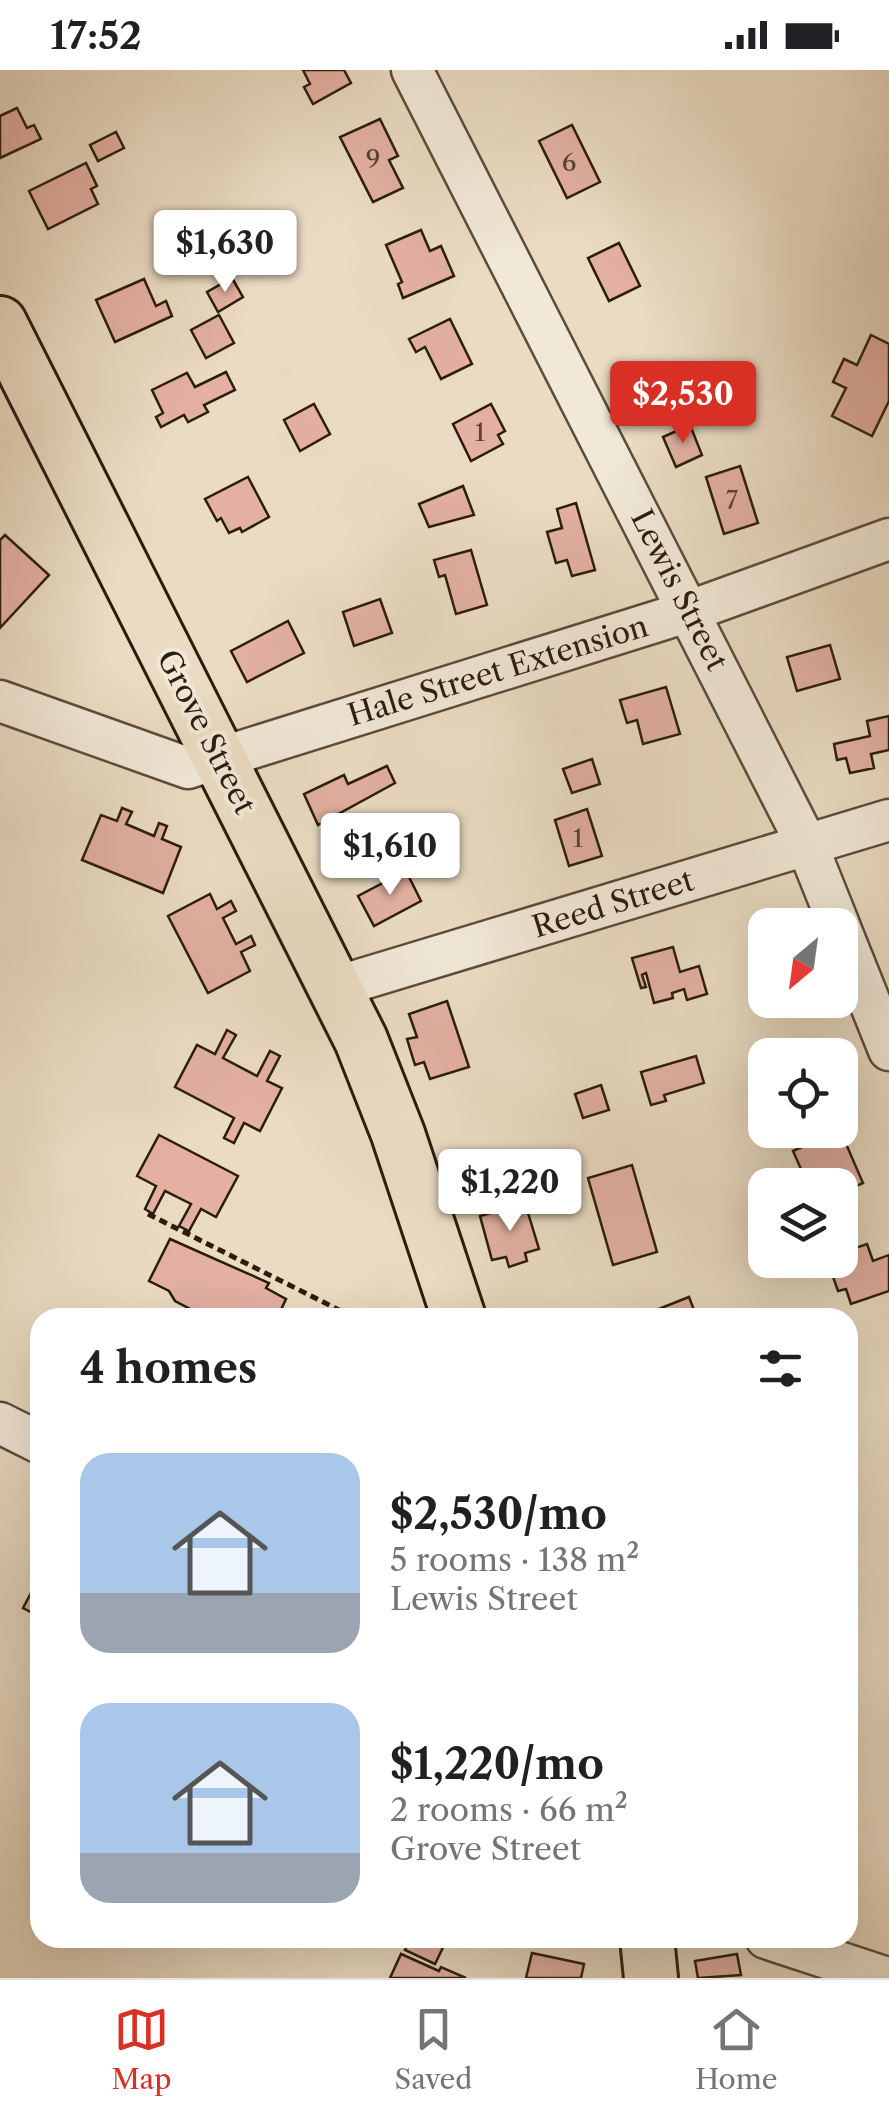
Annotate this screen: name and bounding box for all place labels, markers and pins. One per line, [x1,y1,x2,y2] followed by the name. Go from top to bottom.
[144,210,306,295] pin: $1,630
[602,361,764,446] pin: $2,530
[309,813,471,898] pin: $1,610
[429,1149,591,1234] pin: $1,220

